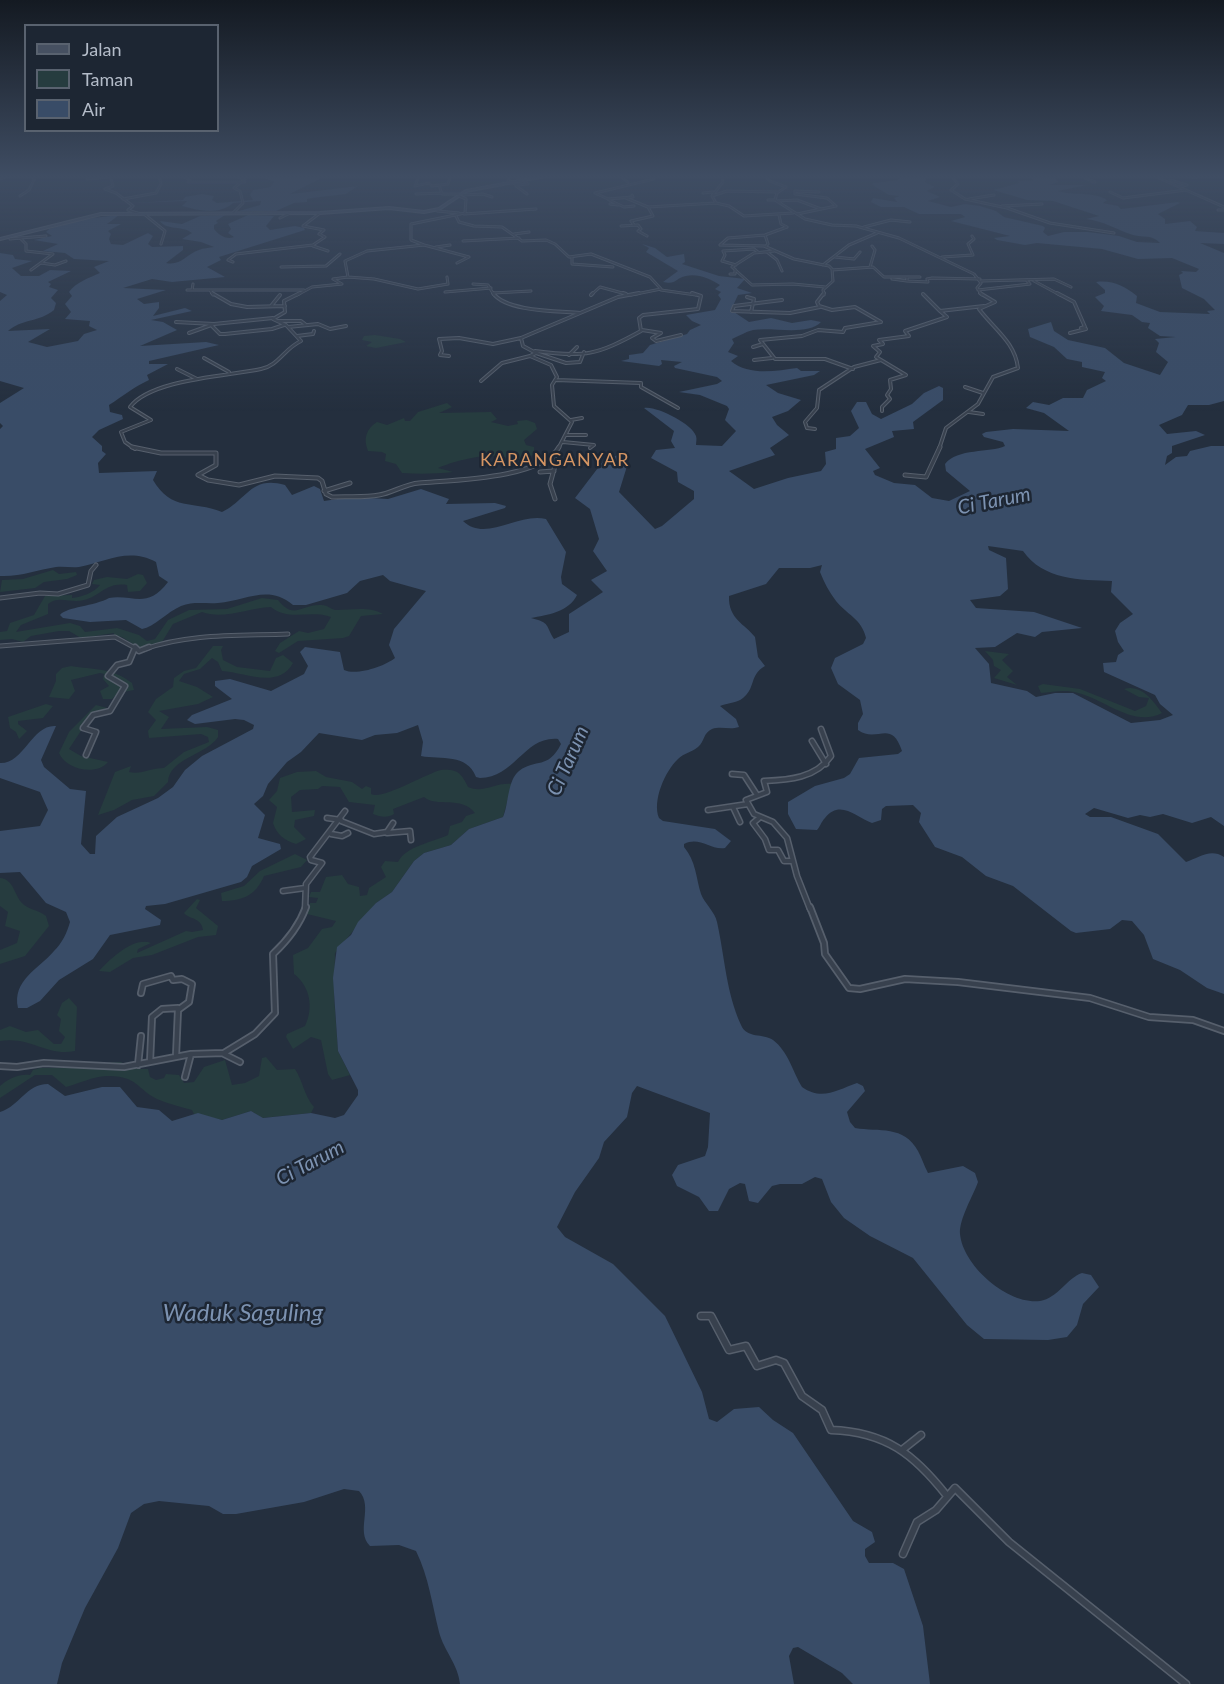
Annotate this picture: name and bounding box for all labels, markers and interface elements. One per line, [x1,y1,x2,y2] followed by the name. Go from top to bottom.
[24,24,219,132] legend
[82,38,121,60] text: Jalan
[82,68,133,90] text: Taman
[82,98,105,120] text: Air
[480,449,630,471] district label: KARANGANYAR
[955,482,1033,520] water label: Ci Tarum
[542,722,594,800] water label: Ci Tarum
[272,1135,348,1191] water label: Ci Tarum
[163,1299,323,1327] water label: Waduk Saguling

